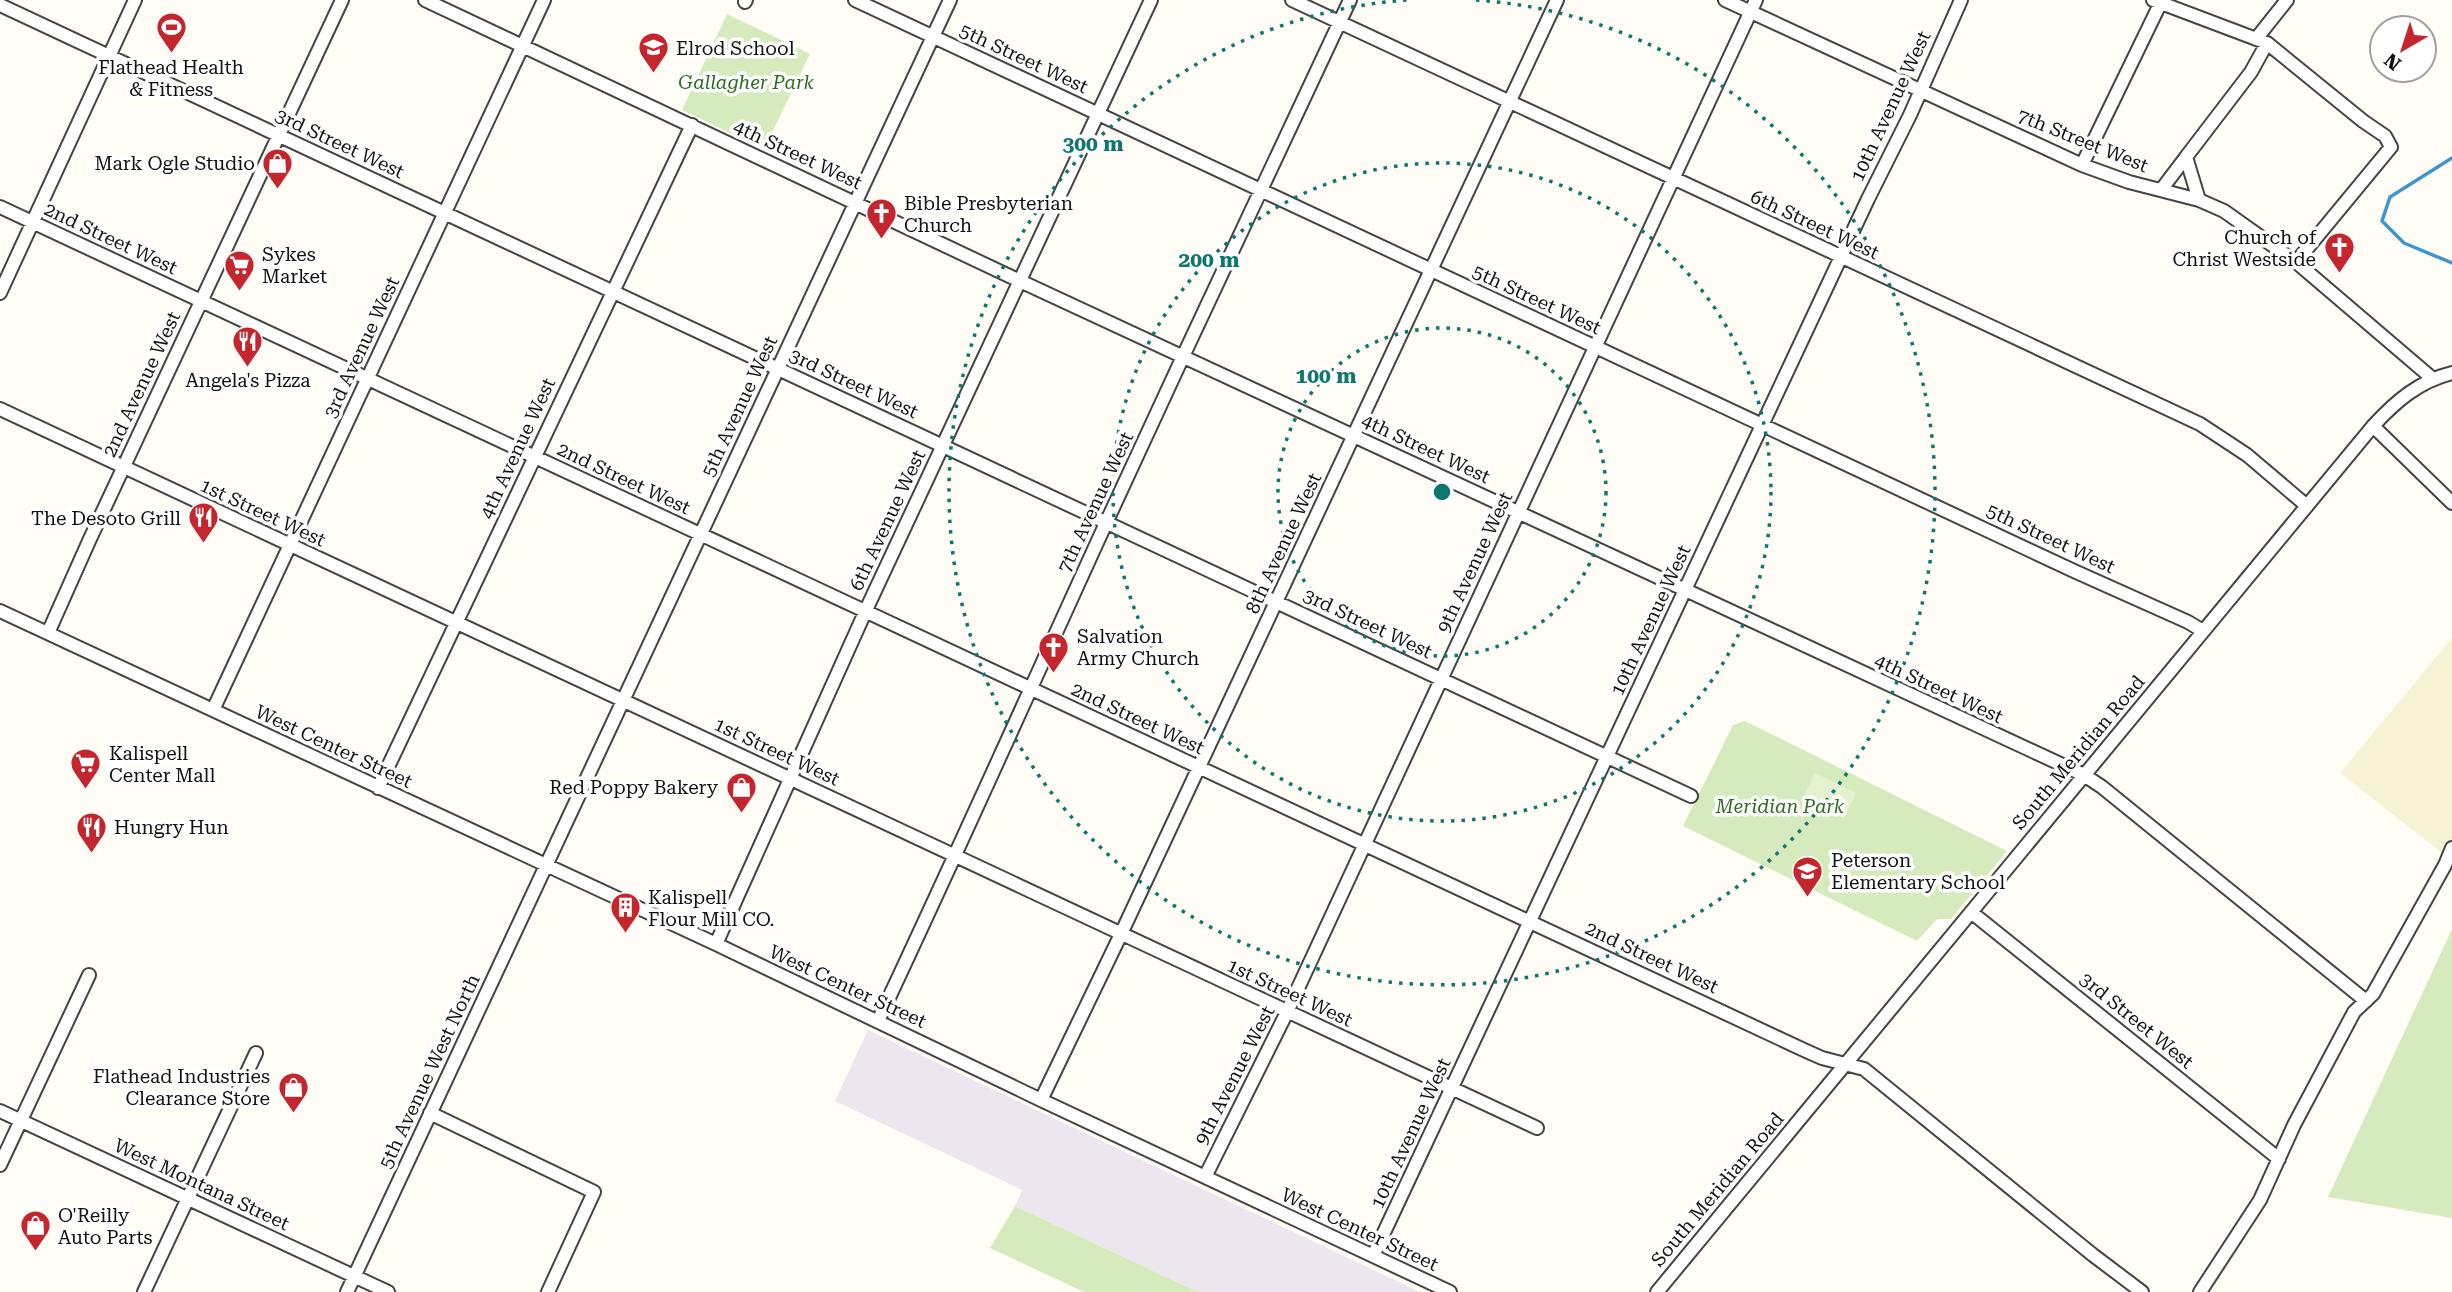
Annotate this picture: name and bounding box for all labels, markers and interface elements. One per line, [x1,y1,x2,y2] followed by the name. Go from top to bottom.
[154,11,188,55] sports icon: Flathead Health & Fitness
[2368,14,2438,84] north arrow
[956,19,1092,98] street label: 5th Street West
[1846,27,1935,185] street label: 10th Avenue West
[636,31,670,75] school or university icon: Elrod School
[676,37,795,60] place label: Elrod School
[2379,48,2406,75] text: N
[98,56,244,101] place label: Flathead Health & Fitness
[678,71,814,94] park label: Gallagher Park
[272,104,408,183] street label: 3rd Street West
[2014,104,2152,177] street label: 7th Street West
[730,115,866,194] street label: 4th Street West
[1063,132,1123,156] text: 300 m
[261,146,295,190] shop icon: Mark Ogle Studio
[95,152,255,175] place label: Mark Ogle Studio
[1747,185,1883,264] street label: 6th Street West
[904,192,1073,237] place label: Bible Presbyterian Church
[864,197,898,241] church icon: Bible Presbyterian Church
[41,198,181,279] street label: 2nd Street West
[2172,226,2317,271] place label: Church of Christ Westside
[2322,231,2356,275] church icon: Church of Christ Westside
[262,243,327,288] place label: Sykes Market
[222,248,256,292] supermarket icon: Sykes Market
[1179,248,1239,272] text: 200 m
[1469,260,1605,339] street label: 5th Street West
[319,273,404,421] street label: 3rd Avenue West
[98,308,185,461] street label: 2nd Avenue West
[231,324,265,368] restaurant icon: Angela's Pizza
[697,332,782,480] street label: 5th Avenue West
[786,344,922,423] street label: 3rd Street West
[1296,364,1356,388] text: 100 m
[185,369,311,392] place label: Angela's Pizza
[475,374,560,522] street label: 4th Avenue West
[1358,409,1494,488] street label: 4th Street West
[1053,428,1138,576] street label: 7th Avenue West
[554,438,694,519] street label: 2nd Street West
[845,446,930,594] street label: 6th Avenue West
[1241,469,1326,617] street label: 8th Avenue West
[196,473,329,552] street label: 1st Street West
[1430,480,1454,504] centre of rings
[1432,488,1517,636] street label: 9th Avenue West
[1983,499,2119,578] street label: 5th Street West
[187,501,221,545] restaurant icon: The Desoto Grill
[31,507,181,530] place label: The Desoto Grill
[1606,541,1695,699] street label: 10th Avenue West
[1300,584,1436,663] street label: 3rd Street West
[1077,625,1199,670] place label: Salvation Army Church
[1037,630,1071,674] church icon: Salvation Army Church
[1871,649,2007,728] street label: 4th Street West
[2007,670,2150,834] street label: South Meridian Road
[1068,678,1208,759] street label: 2nd Street West
[252,700,416,793] street label: West Center Street
[710,712,843,791] street label: 1st Street West
[109,742,215,787] place label: Kalispell Center Mall
[69,747,103,791] supermarket icon: Kalispell Center Mall
[724,770,758,814] shop icon: Red Poppy Bakery
[549,776,719,799] place label: Red Poppy Bakery
[1715,795,1845,818] park label: Meridian Park
[74,810,108,854] restaurant icon: Hungry Hun
[114,816,229,839] place label: Hungry Hun
[1831,849,2005,894] place label: Peterson Elementary School
[1791,854,1825,898] school or university icon: Peterson Elementary School
[648,886,774,931] place label: Kalispell Flour Mill CO.
[608,891,642,935] building icon: Kalispell Flour Mill CO.
[1582,917,1722,998] street label: 2nd Street West
[766,940,930,1033] street label: West Center Street
[1223,953,1356,1032] street label: 1st Street West
[2075,968,2198,1073] street label: 3rd Street West
[374,970,485,1172] street label: 5th Avenue West North
[1190,1002,1279,1149] street label: 9th Avenue West
[1366,1054,1455,1212] street label: 10th Avenue West
[93,1065,270,1110] place label: Flathead Industries Clearance Store
[276,1070,310,1114] shop icon: Flathead Industries Clearance Store
[1646,1107,1789,1271] street label: South Meridian Road
[110,1134,293,1235] street label: West Montana Street
[1278,1183,1442,1276] street label: West Center Street
[58,1204,153,1249] place label: O'Reilly Auto Parts
[18,1209,52,1253] shop icon: O'Reilly Auto Parts

